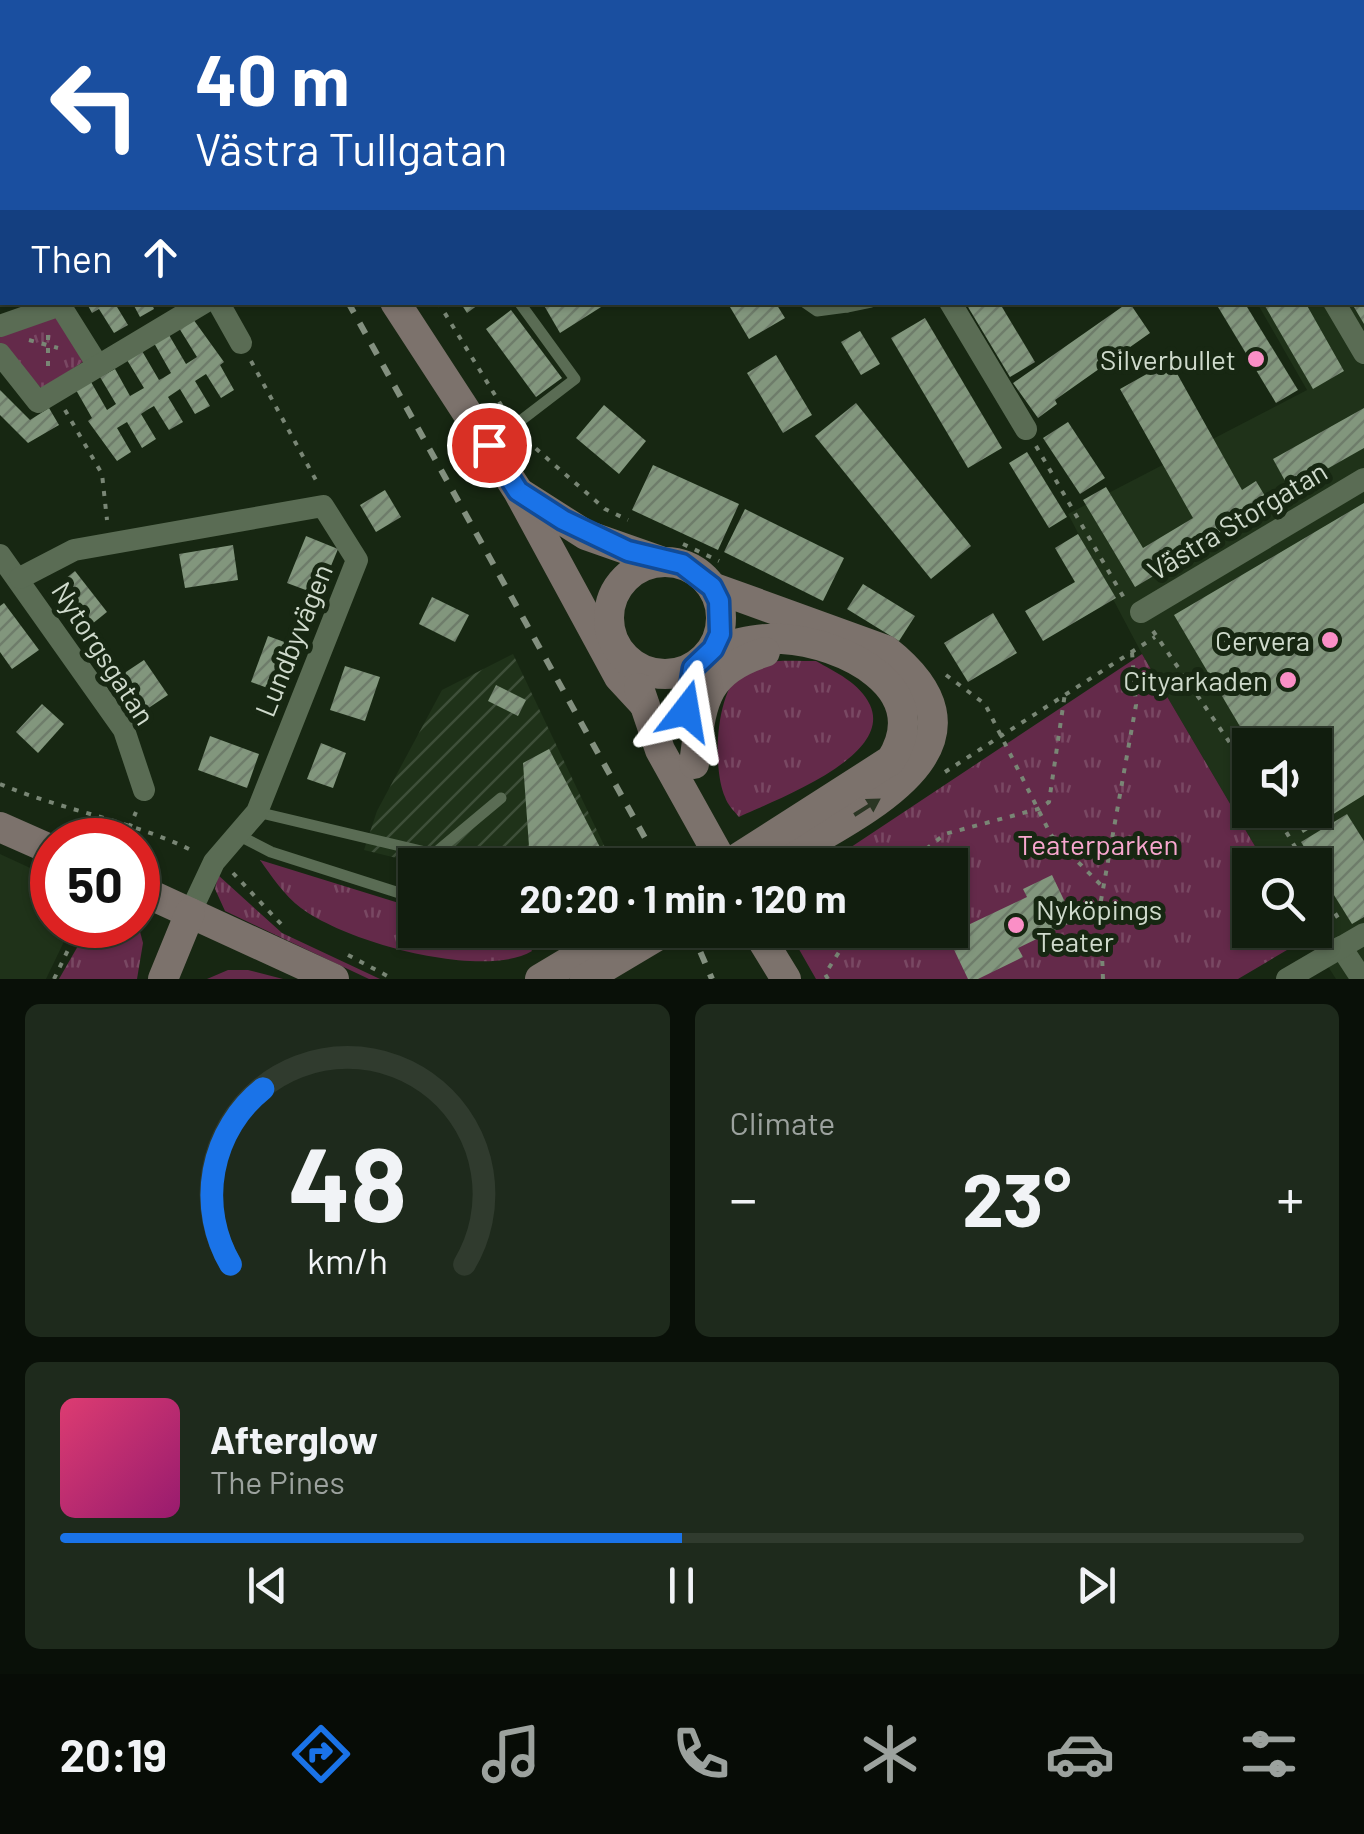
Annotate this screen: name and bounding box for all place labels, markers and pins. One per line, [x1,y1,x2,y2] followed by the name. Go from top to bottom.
[1100,342,1236,376] place label: Silverbullet
[1245,348,1267,370] marker: Silverbullet
[447,403,532,488] pin
[1215,623,1310,657] place label: Cervera
[1319,629,1341,651] marker: Cervera
[1123,663,1268,697] place label: Cityarkaden
[1277,669,1299,691] marker: Cityarkaden
[1036,892,1162,958] place label: Nyköpings Teater
[1005,914,1027,936] marker: Nyköpings Teater

